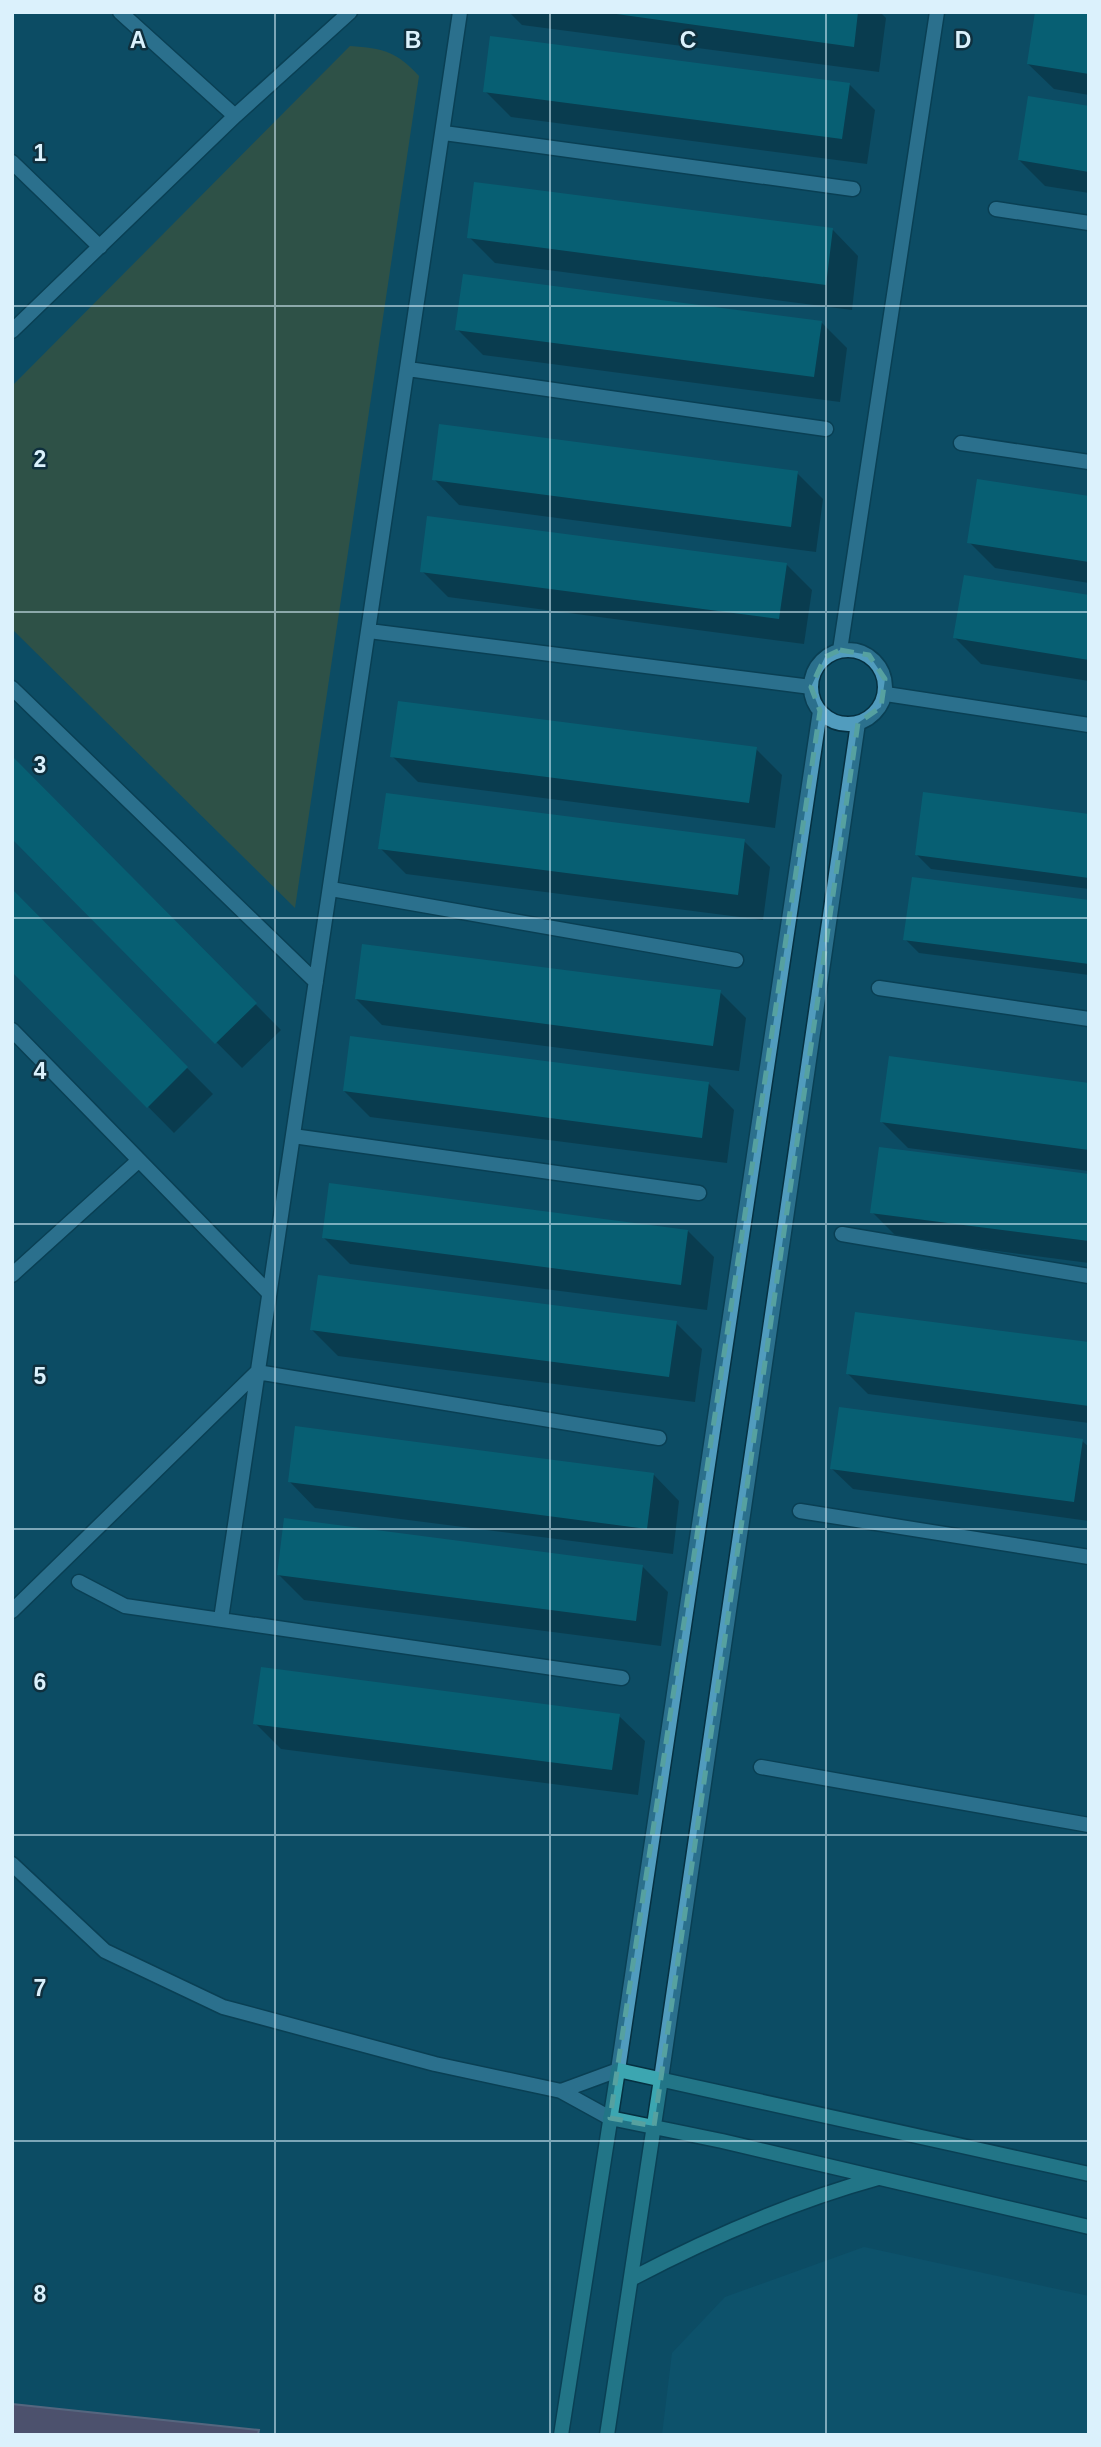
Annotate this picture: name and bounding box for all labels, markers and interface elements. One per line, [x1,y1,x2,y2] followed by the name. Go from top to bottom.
[130,27,146,53] text: A
[405,27,421,53] text: B
[680,27,696,53] text: C
[955,27,971,53] text: D
[34,140,47,166] text: 1
[34,446,46,472] text: 2
[34,752,46,778] text: 3
[34,1058,47,1084] text: 4
[34,1363,47,1389] text: 5
[34,1669,46,1695] text: 6
[34,1975,46,2001] text: 7
[34,2281,47,2307] text: 8

